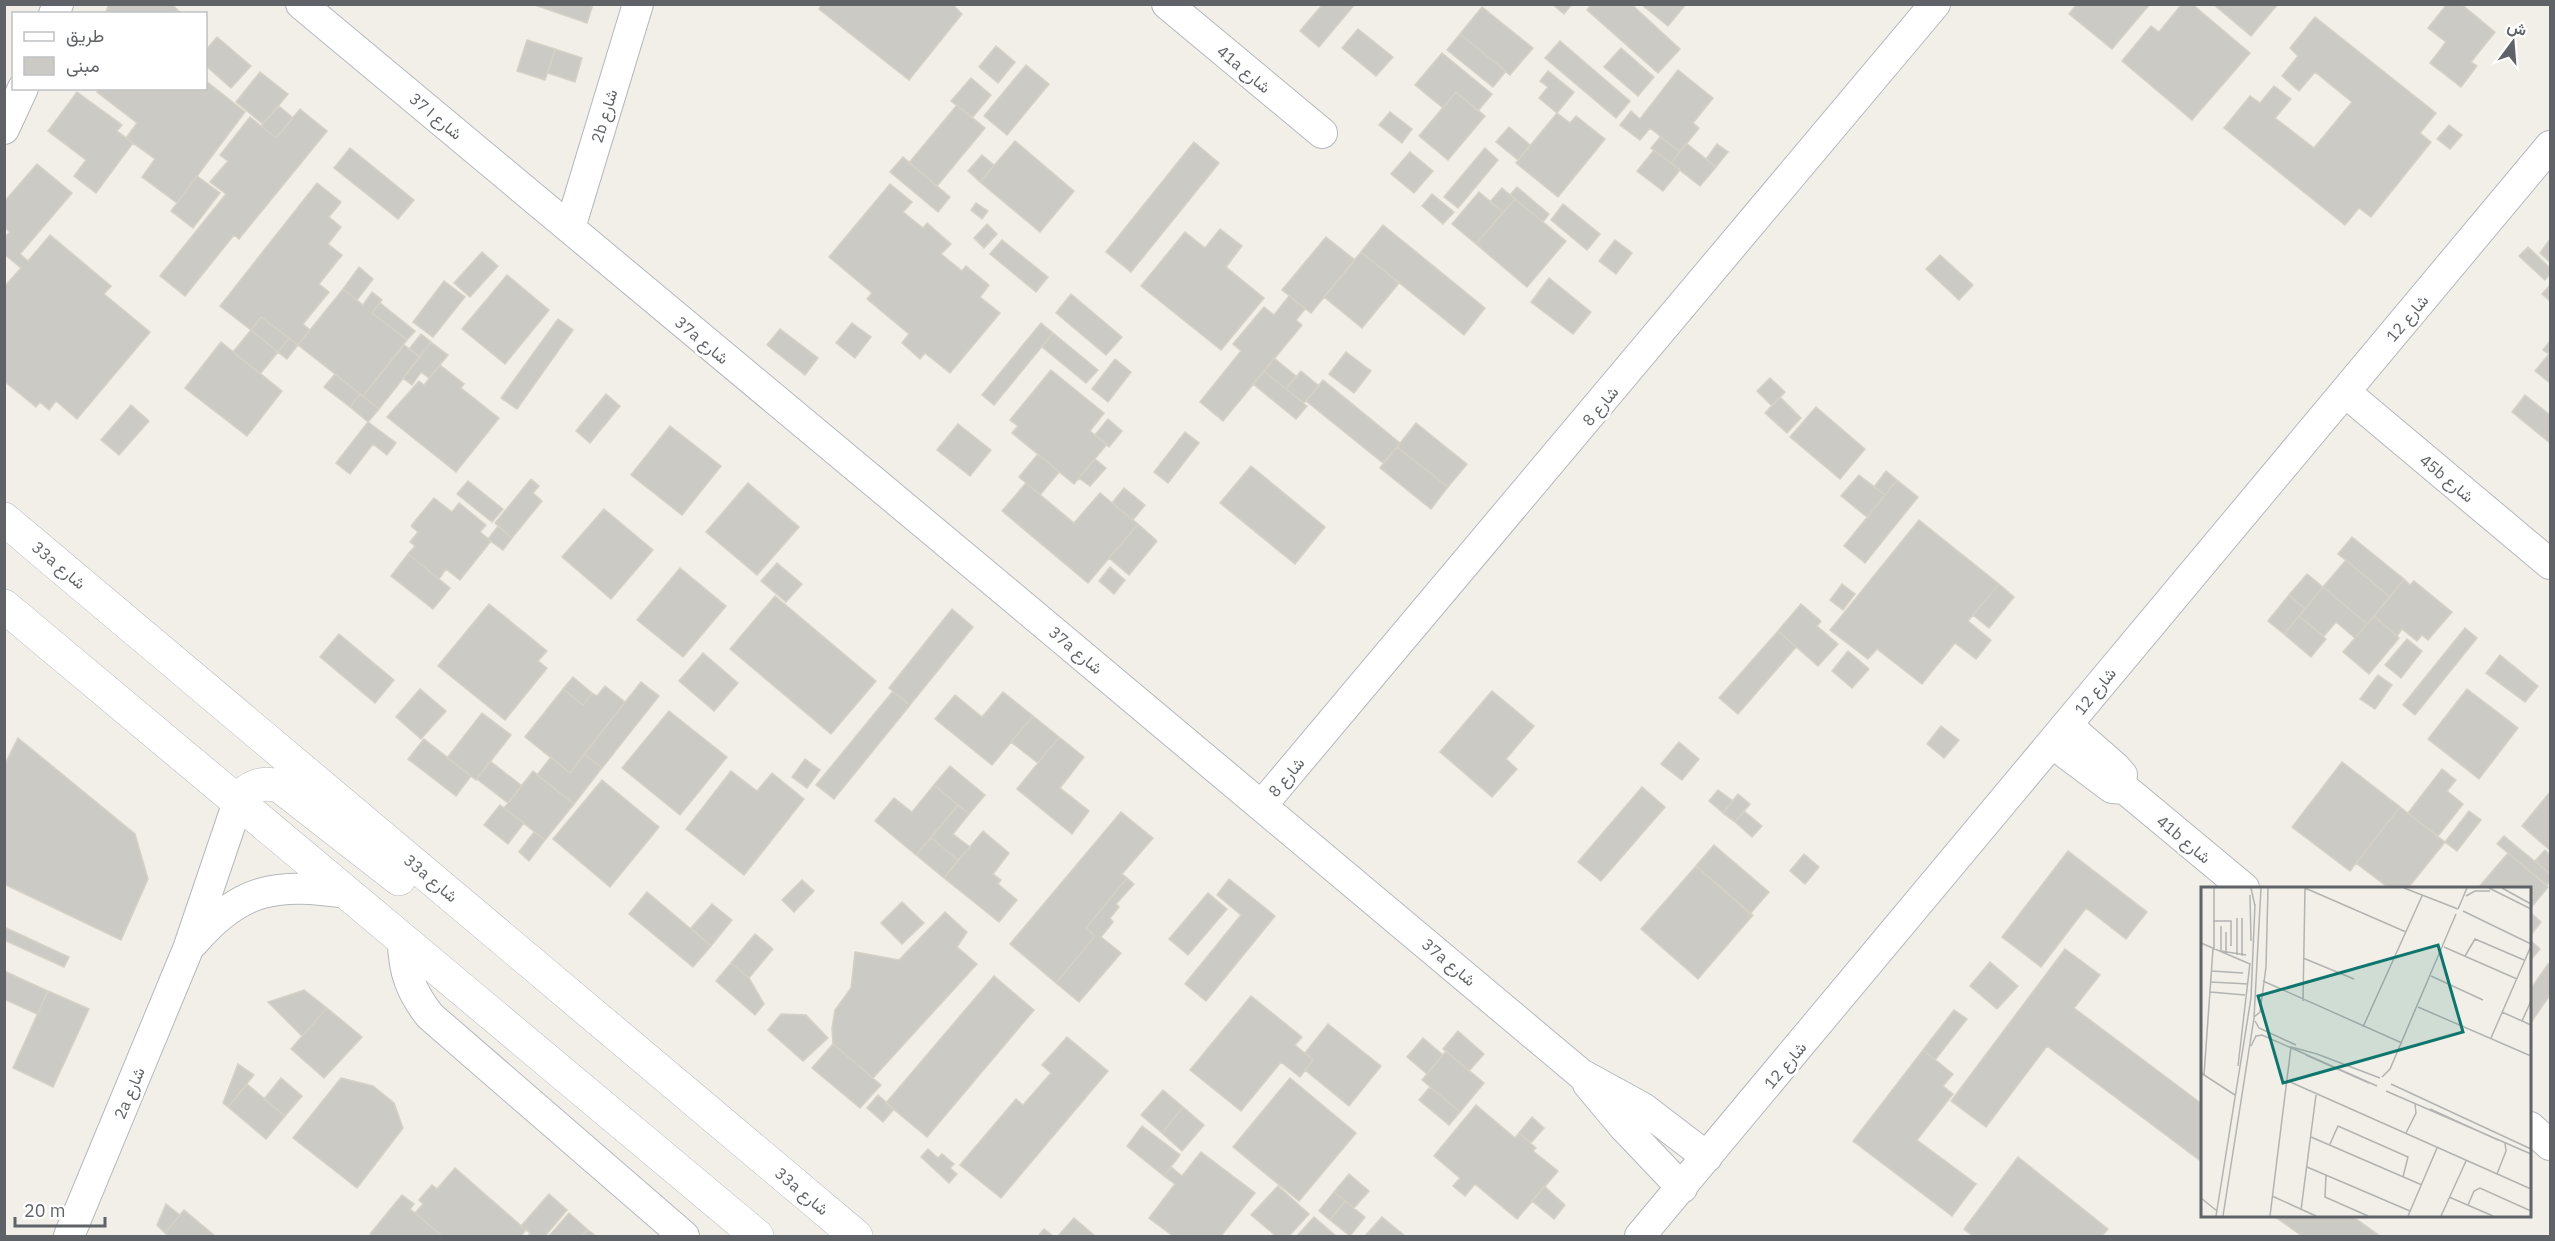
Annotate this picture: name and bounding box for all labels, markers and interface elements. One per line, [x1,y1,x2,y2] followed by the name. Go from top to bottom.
[12,12,207,90] legend
[2483,12,2543,72] north arrow
[2505,15,2529,40] text: ش
[66,24,104,47] text: طريق
[1212,41,1275,99] street label: 41a شارع
[66,54,100,77] text: مبنى
[586,87,623,146] street label: 2b شارع
[404,88,466,145] street label: شارع ا 37
[2382,290,2434,347] street label: شارع 12
[670,312,733,370] street label: 37a شارع
[1578,382,1624,431] street label: شارع 8
[2415,450,2478,508] street label: 45b شارع
[27,537,90,595] street label: 33a شارع
[1044,622,1107,680] street label: 37a شارع
[2070,663,2122,720] street label: شارع 12
[1264,753,1310,802] street label: شارع 8
[2152,811,2215,869] street label: 41b شارع
[399,850,462,908] street label: 33a شارع
[2201,887,2531,1217] inset map
[1417,934,1480,992] street label: 37a شارع
[1760,1037,1812,1094] street label: شارع 12
[109,1064,151,1123] street label: 2a شارع
[770,1163,833,1221] street label: 33a شارع
[15,1190,105,1228] scale bar
[24,1199,66,1222] text: 20 m

